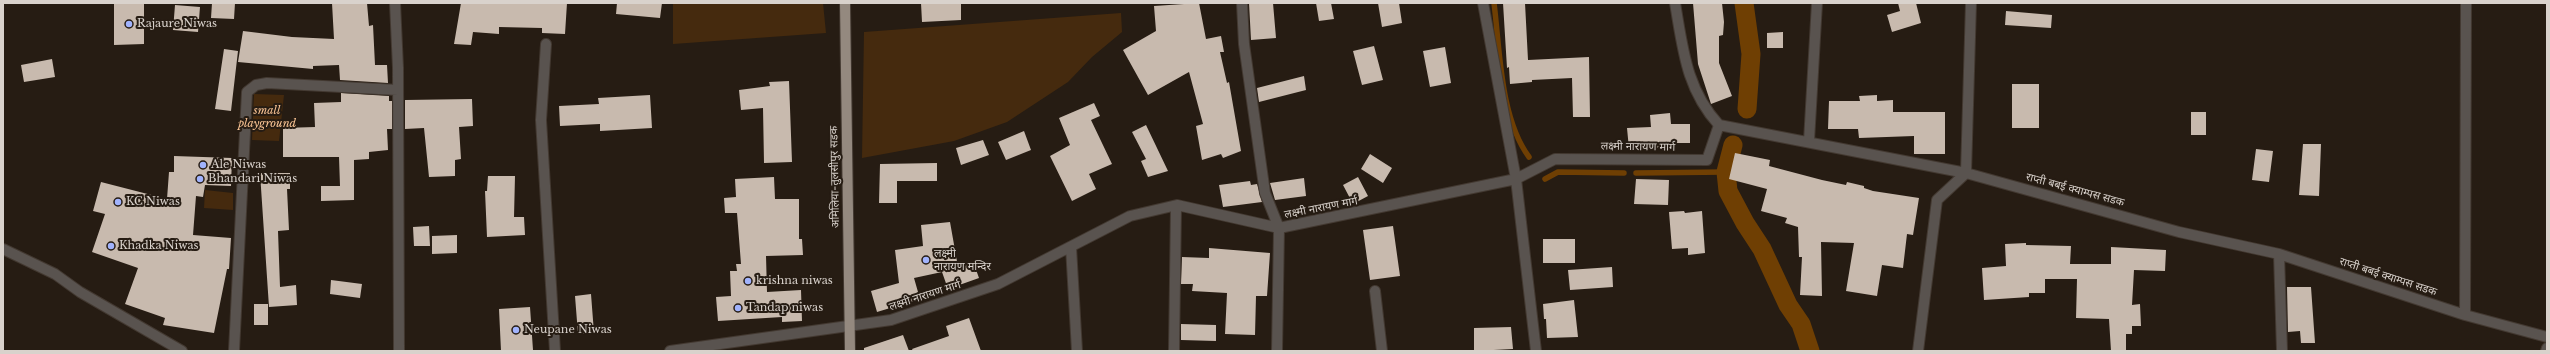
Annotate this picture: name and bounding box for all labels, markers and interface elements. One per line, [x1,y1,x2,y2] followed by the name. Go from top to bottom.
[137,17,217,31] place label: Rajaure Niwas
[124,19,134,29] marker: Rajaure Niwas
[238,104,296,130] park label: small playground
[828,126,842,228] street label: अमिलिया-तुलसीपुर सडक
[1601,140,1675,154] street label: लक्ष्मी नारायण मार्ग
[211,158,266,172] place label: Ale Niwas
[198,160,208,170] marker: Ale Niwas
[2024,171,2126,209] street label: राप्ती बबई क्याम्पस सडक
[208,172,297,186] place label: Bhandari Niwas
[195,174,205,184] marker: Bhandari Niwas
[1283,194,1359,222] street label: लक्ष्मी नारायण मार्ग
[126,195,180,209] place label: KC Niwas
[113,197,123,207] marker: KC Niwas
[119,239,199,253] place label: Khadka Niwas
[106,241,116,251] marker: Khadka Niwas
[934,247,991,273] place label: लक्ष्मी नारायण मन्दिर
[921,255,931,265] marker: लक्ष्मी नारायण मन्दिर
[2338,255,2438,299] street label: राप्ती बबई क्याम्पस सडक
[756,274,833,288] place label: krishna niwas
[743,276,753,286] marker: krishna niwas
[888,278,962,314] street label: लक्ष्मी नारायण मार्ग
[746,301,823,315] place label: Tandap niwas
[733,303,743,313] marker: Tandap niwas
[524,323,612,337] place label: Neupane Niwas
[511,325,521,335] marker: Neupane Niwas

